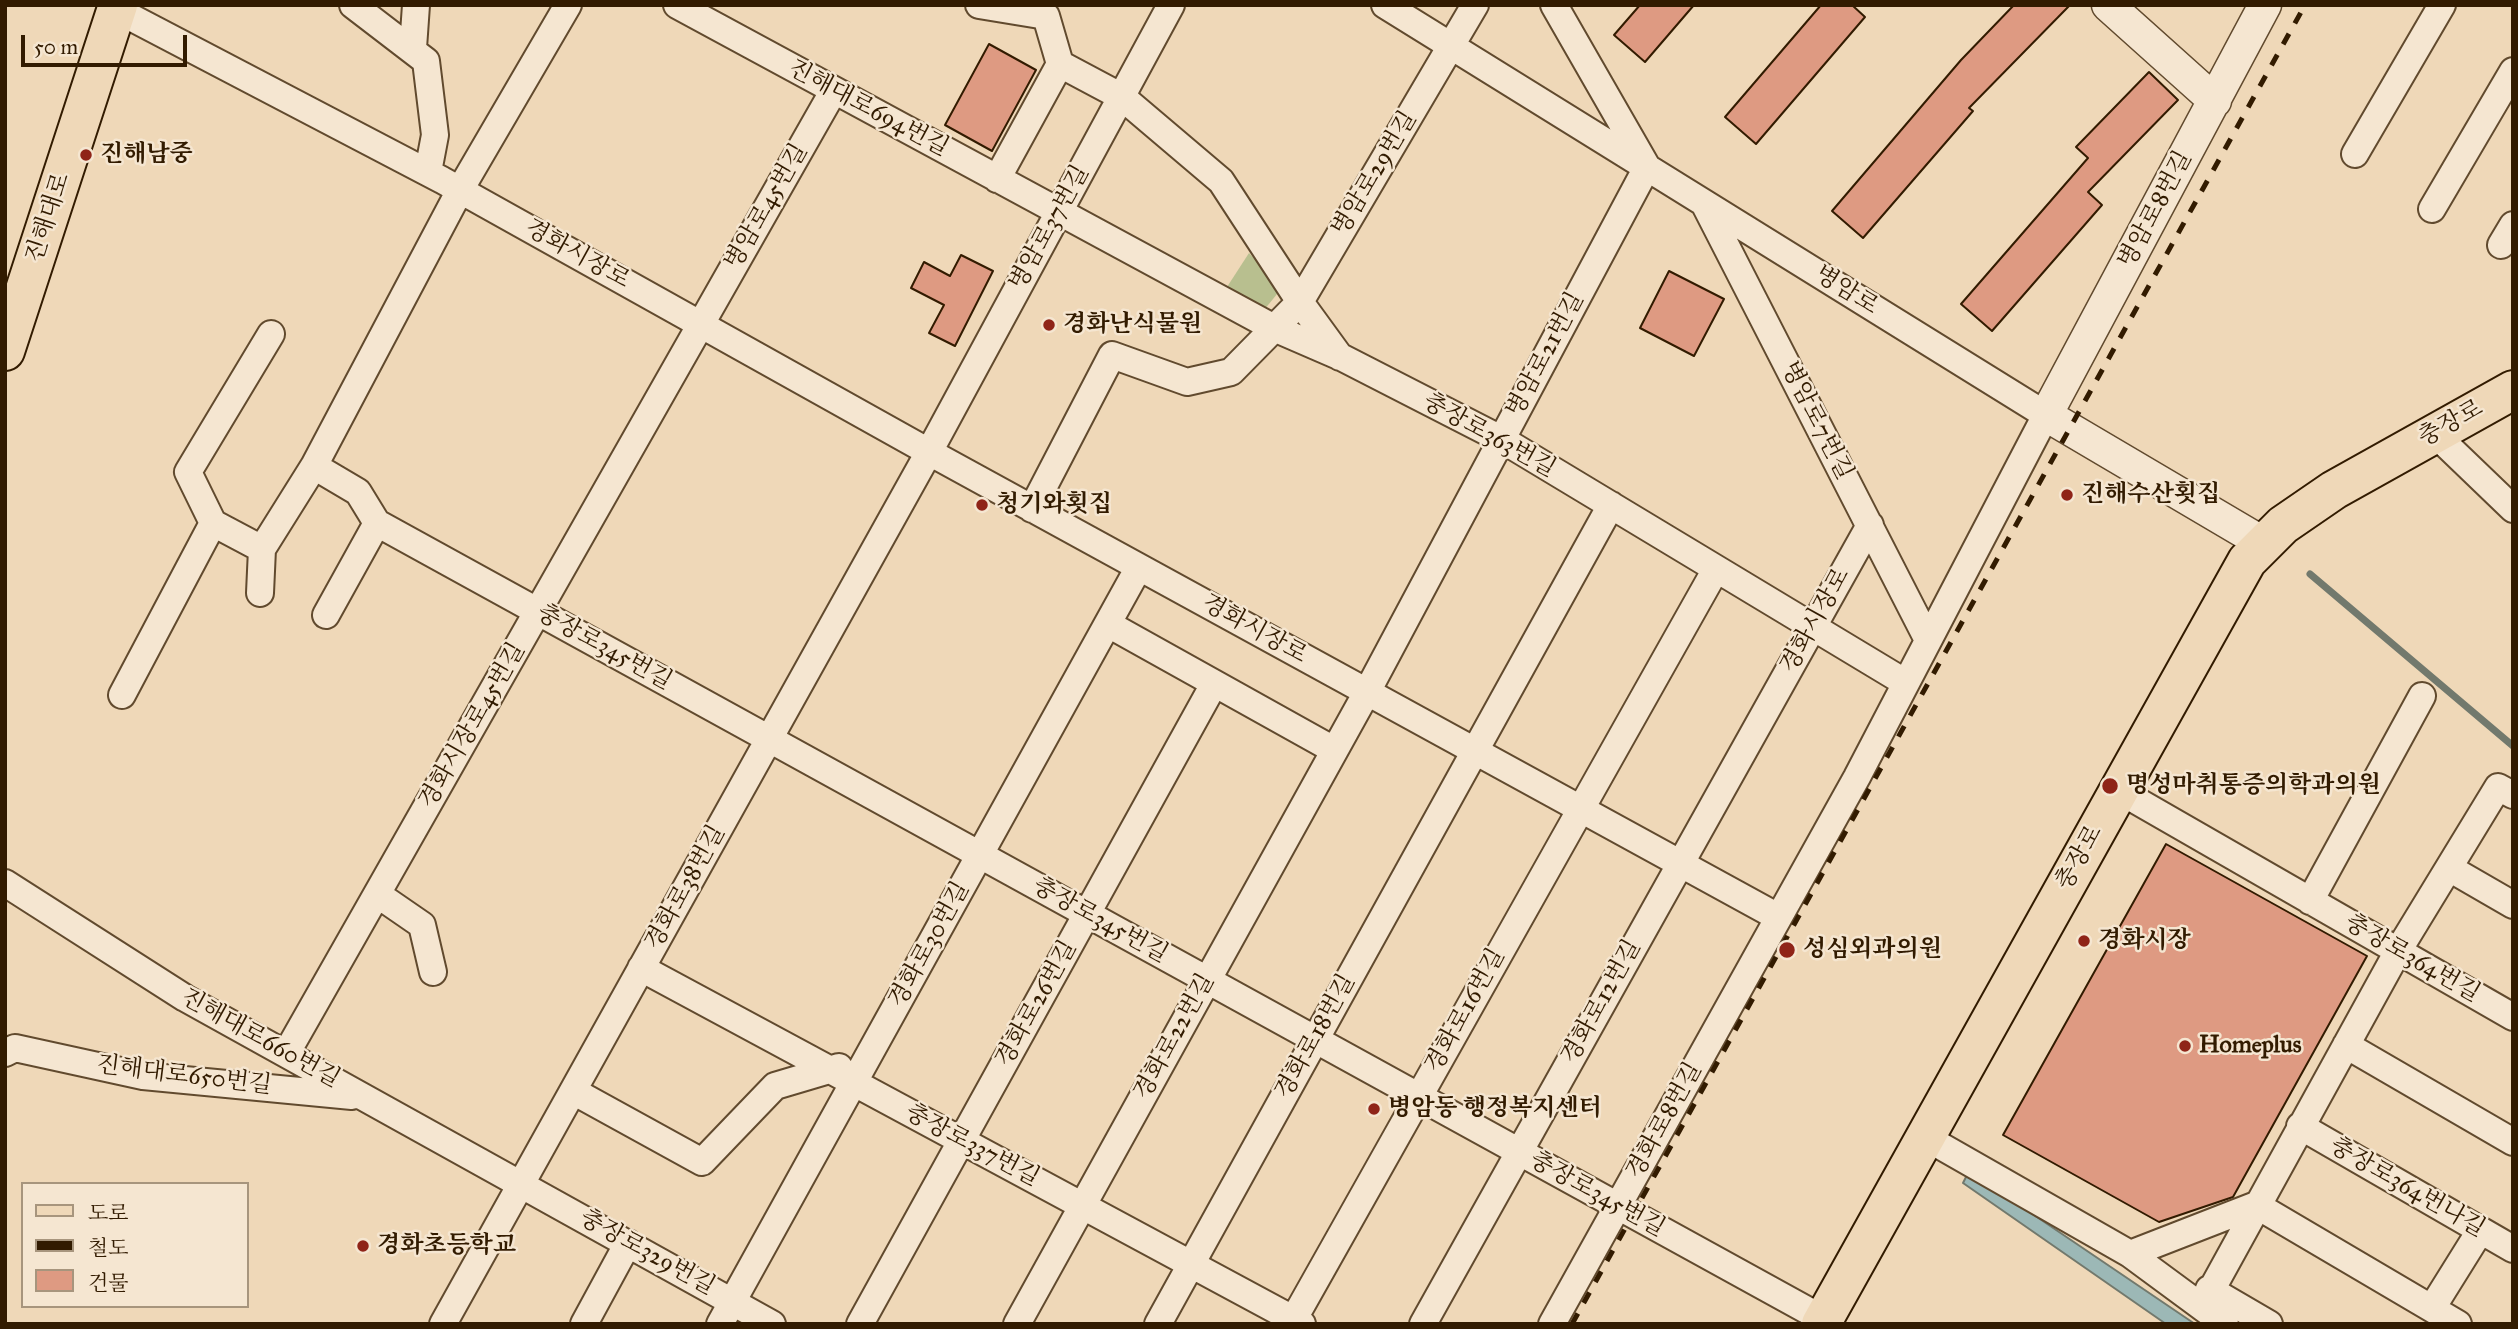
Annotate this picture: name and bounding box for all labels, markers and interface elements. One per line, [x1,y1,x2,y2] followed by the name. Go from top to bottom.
[24,21,191,65] scale bar
[34,34,78,60] text: 50 m
[783,55,953,163] street label: 진해대로694번길
[1326,106,1424,242] street label: 병암로29번길
[719,139,815,275] street label: 병암로45번길
[100,141,193,169] place label: 진해남중
[2113,146,2199,274] street label: 병암로8번길
[78,147,94,163] marker: 진해남중
[1004,161,1096,295] street label: 병암로37번길
[21,169,77,267] street label: 진해대로
[519,214,635,296] street label: 경화시장로
[1809,260,1883,322] street label: 병암로
[1501,288,1591,422] street label: 병암로21번길
[1063,311,1202,339] place label: 경화난식물원
[1041,317,1057,333] marker: 경화난식물원
[1774,357,1858,485] street label: 병암로7번길
[1418,388,1560,484] street label: 충장로363번길
[2414,395,2488,453] street label: 충장로
[2081,481,2220,509] place label: 진해수산횟집
[2059,487,2075,503] marker: 진해수산횟집
[996,491,1112,519] place label: 청기와횟집
[974,497,990,513] marker: 청기와횟집
[1775,563,1857,679] street label: 경화시장로
[1196,589,1312,671] street label: 경화시장로
[531,599,677,697] street label: 충장로345번길
[414,638,532,814] street label: 경화시장로45번길
[2126,772,2381,800] place label: 명성마취통증의학과의원
[2100,776,2120,796] marker: 명성마취통증의학과의원
[640,821,732,955] street label: 경화로38번길
[2051,821,2109,895] street label: 충장로
[1027,872,1173,970] street label: 충장로345번길
[884,877,976,1013] street label: 경화로30번길
[2339,909,2485,1009] street label: 충장로364번길
[2098,927,2191,955] place label: 경화시장
[2076,933,2092,949] marker: 경화시장
[1556,935,1648,1069] street label: 경화로12번길
[990,936,1084,1072] street label: 경화로26번길
[1803,936,1942,964] place label: 성심외과의원
[1777,940,1797,960] marker: 성심외과의원
[1420,944,1512,1078] street label: 경화로16번길
[1129,969,1221,1105] street label: 경화로22번길
[1270,970,1362,1104] street label: 경화로18번길
[175,983,345,1095] street label: 진해대로660번길
[2199,1032,2302,1060] place label: Homeplus
[2177,1038,2193,1054] marker: Homeplus
[95,1051,273,1101] street label: 진해대로650번길
[1621,1058,1709,1184] street label: 경화로8번길
[1388,1095,1602,1123] place label: 병암동 행정복지센터
[900,1099,1044,1193] street label: 충장로337번길
[1366,1101,1382,1117] marker: 병암동 행정복지센터
[2324,1132,2490,1244] street label: 충장로364번나길
[1524,1146,1670,1244] street label: 충장로345번길
[21,1182,248,1308] legend
[88,1200,129,1226] text: 도로
[574,1204,720,1302] street label: 충장로329번길
[377,1232,516,1260] place label: 경화초등학교
[88,1235,129,1261] text: 철도
[355,1238,371,1254] marker: 경화초등학교
[88,1270,129,1296] text: 건물

